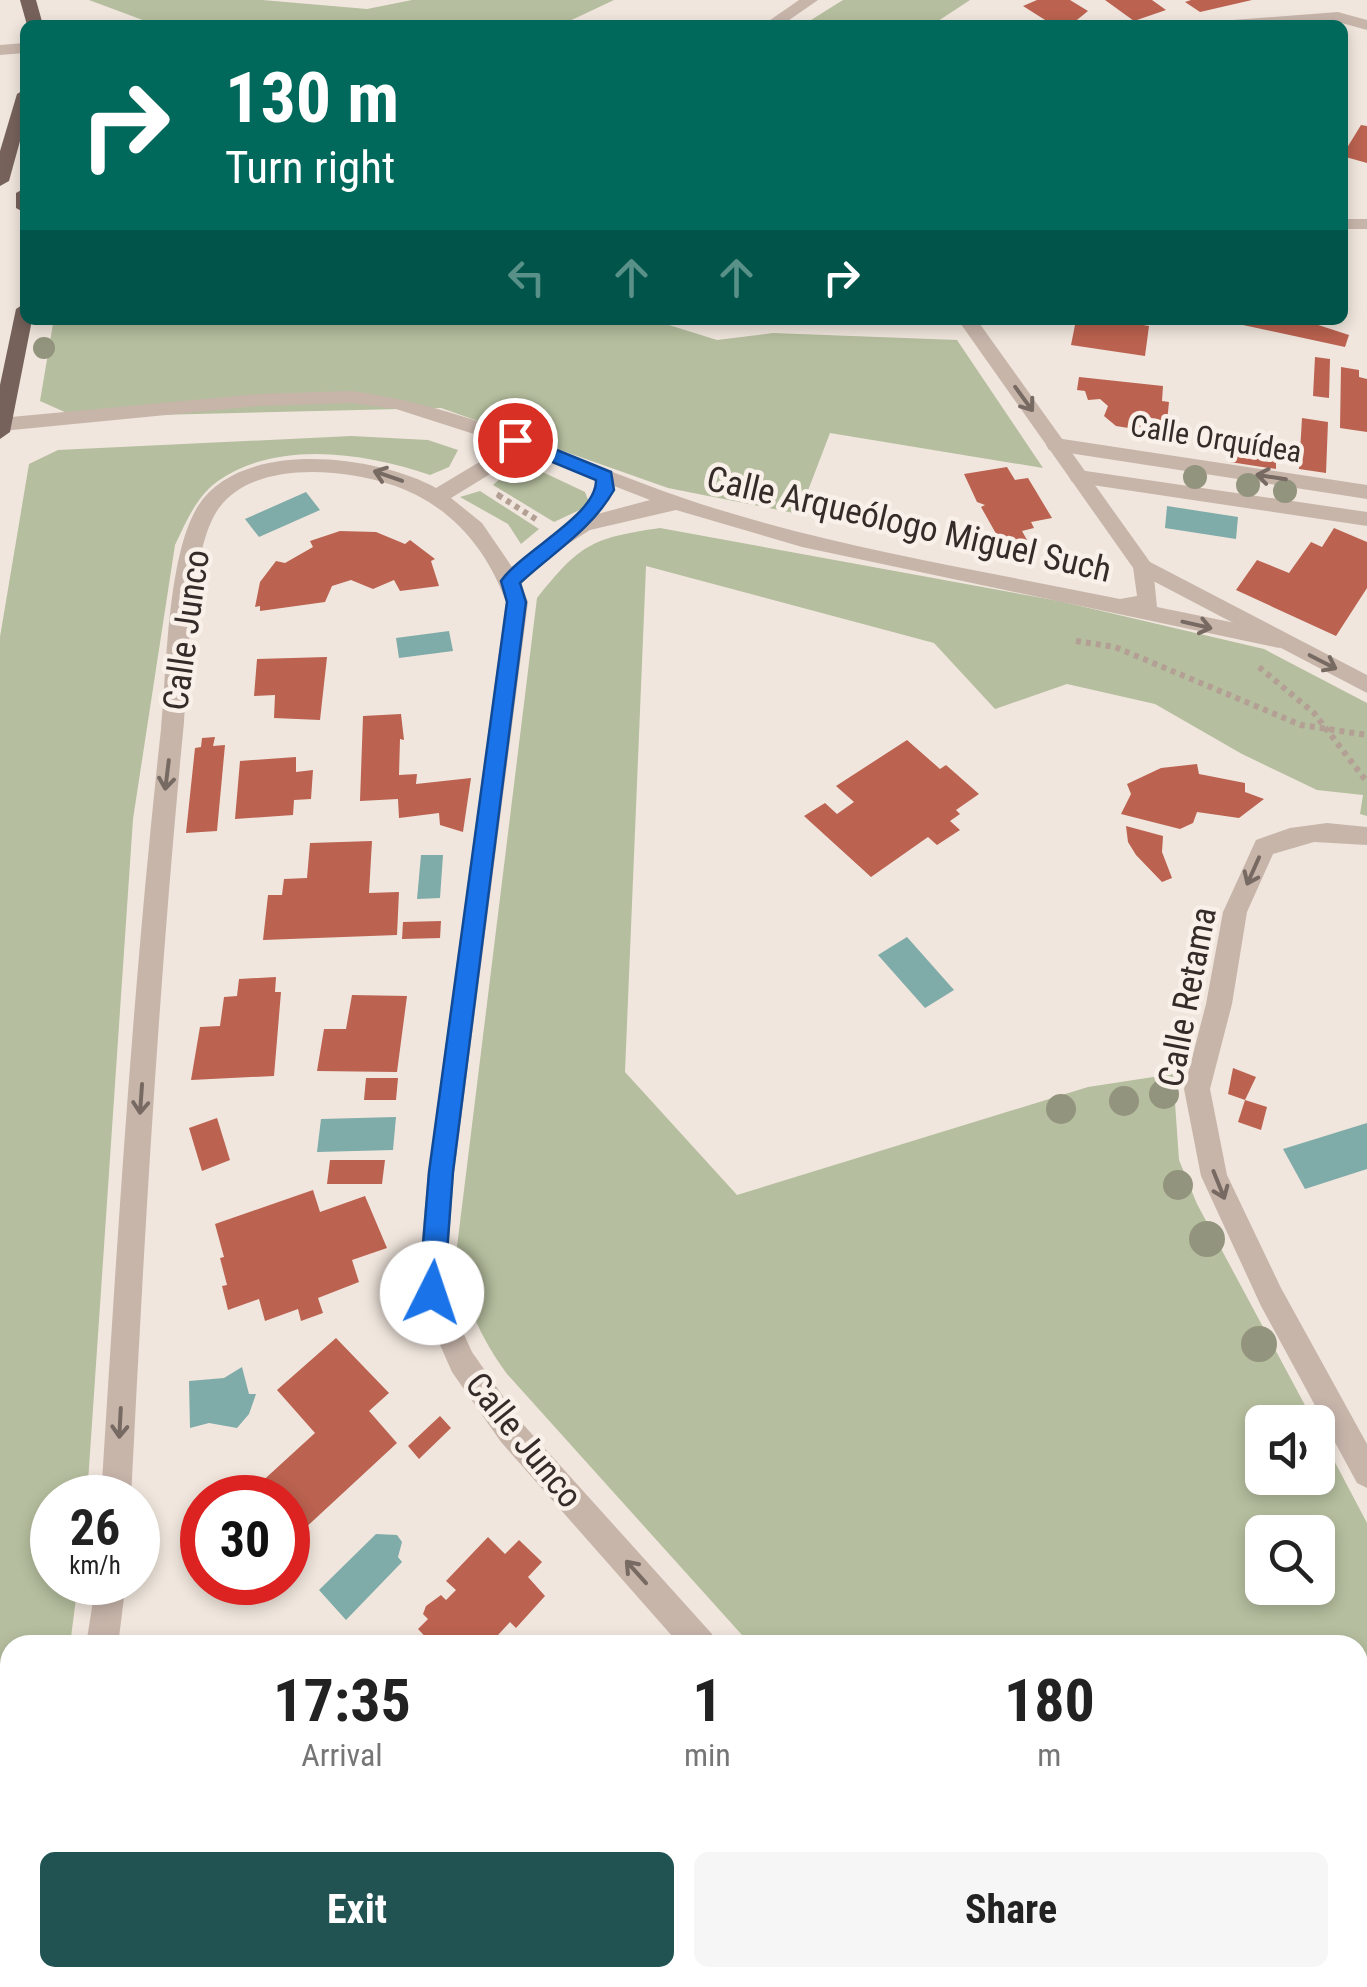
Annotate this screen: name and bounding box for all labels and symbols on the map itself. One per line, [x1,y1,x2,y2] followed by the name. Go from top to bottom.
[1013,385,1034,413] one-way arrow
[473,398,558,483] pin
[1128,408,1304,469] street label: Calle Orquídea
[703,458,1115,591] street label: Calle Arqueólogo Miguel Such
[373,466,405,484] one-way arrow
[1255,468,1287,486] one-way arrow
[155,547,218,713] street label: Calle Junco
[1180,617,1212,635] one-way arrow
[1307,654,1337,673] one-way arrow
[157,758,176,790] one-way arrow
[1243,855,1262,885] one-way arrow
[1150,904,1225,1091] street label: Calle Retama
[131,1082,150,1114] one-way arrow
[1212,1169,1230,1200] one-way arrow
[380,1241,484,1345] position arrow
[457,1365,590,1516] street label: Calle Junco
[110,1407,129,1439] one-way arrow
[180,1475,310,1605] speed limit sign: 30
[625,1560,648,1585] one-way arrow

